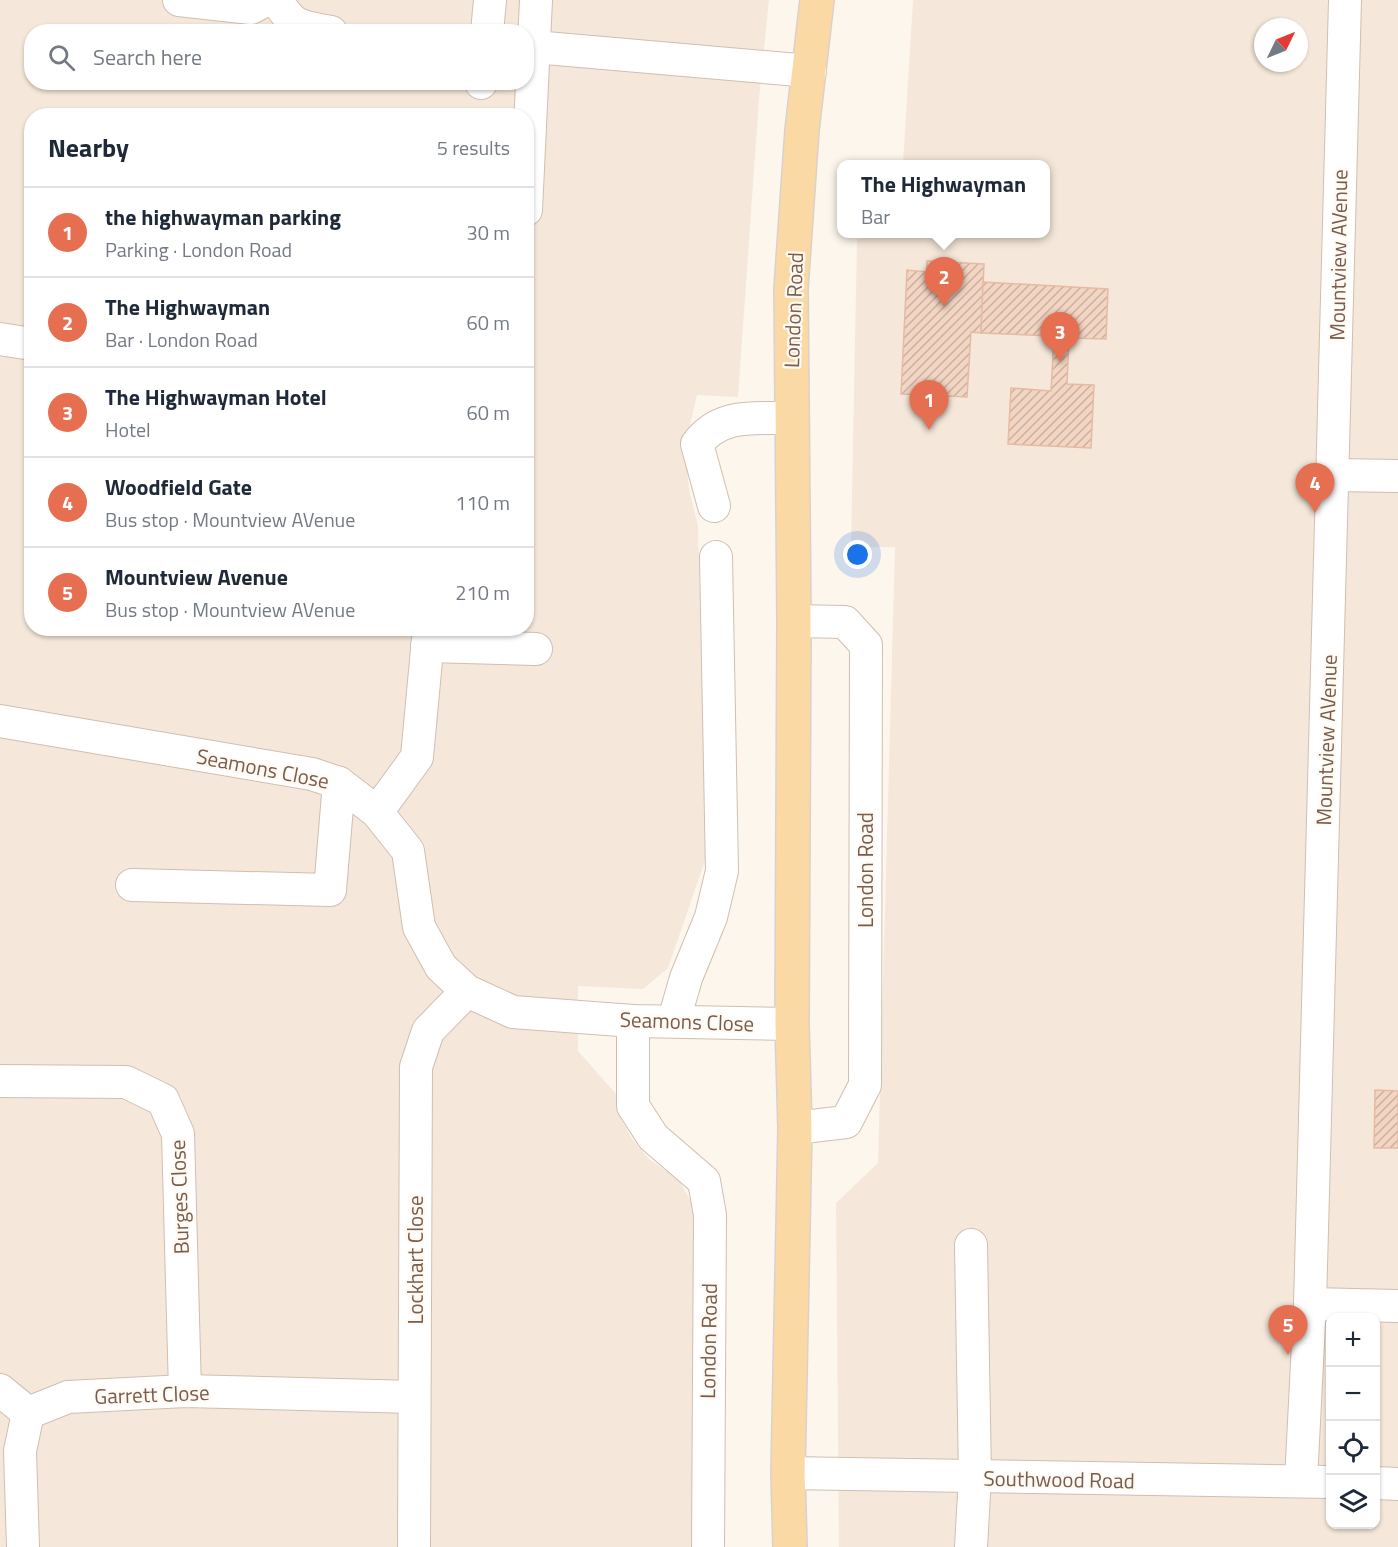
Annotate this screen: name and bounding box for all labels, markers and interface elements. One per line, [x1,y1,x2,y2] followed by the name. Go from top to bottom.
[1254,18,1308,72] north arrow
[24,24,534,90] search box
[93,40,202,74] text: Search here
[45,41,78,74] icon: search
[48,128,129,167] text: Nearby
[437,132,510,163] text: 5 results
[837,160,1050,238] popup
[861,167,1026,201] text: The Highwayman
[1321,169,1355,341] street label: Mountview AVenue
[105,200,341,234] text: the highwayman parking
[861,201,890,232] text: Bar
[62,217,73,248] text: 1
[466,217,510,248] text: 30 m
[105,234,292,265] text: Parking · London Road
[775,252,811,368] street label: London Road
[924,258,964,307] pin: 2
[105,290,270,324] text: The Highwayman
[62,307,73,338] text: 2
[466,307,510,338] text: 60 m
[1040,312,1080,362] pin: 3
[105,324,258,355] text: Bar · London Road
[105,380,327,414] text: The Highwayman Hotel
[910,380,948,430] pin: 1
[62,397,73,428] text: 3
[466,397,510,428] text: 60 m
[105,414,151,445] text: Hotel
[1296,464,1334,513] pin: 4
[105,470,252,504] text: Woodfield Gate
[62,487,73,518] text: 4
[455,487,510,518] text: 110 m
[105,504,355,535] text: Bus stop · Mountview AVenue
[843,540,872,569] your location
[105,560,288,594] text: Mountview Avenue
[62,577,73,608] text: 5
[455,577,510,608] text: 210 m
[105,594,355,625] text: Bus stop · Mountview AVenue
[1307,654,1345,826] street label: Mountview AVenue
[194,739,332,797] street label: Seamons Close
[849,812,881,928] street label: London Road
[619,1003,755,1039] street label: Seamons Close
[161,1139,197,1255] street label: Burges Close
[399,1195,431,1325] street label: Lockhart Close
[691,1283,725,1399] street label: London Road
[1268,1306,1308,1355] pin: 5
[1326,1313,1380,1529] map controls
[1326,1313,1380,1367] button: +
[1326,1367,1380,1421] button: −
[94,1376,210,1412] street label: Garrett Close
[1326,1421,1380,1475] button: locate
[983,1462,1135,1496] street label: Southwood Road
[1326,1475,1380,1529] button: layers

